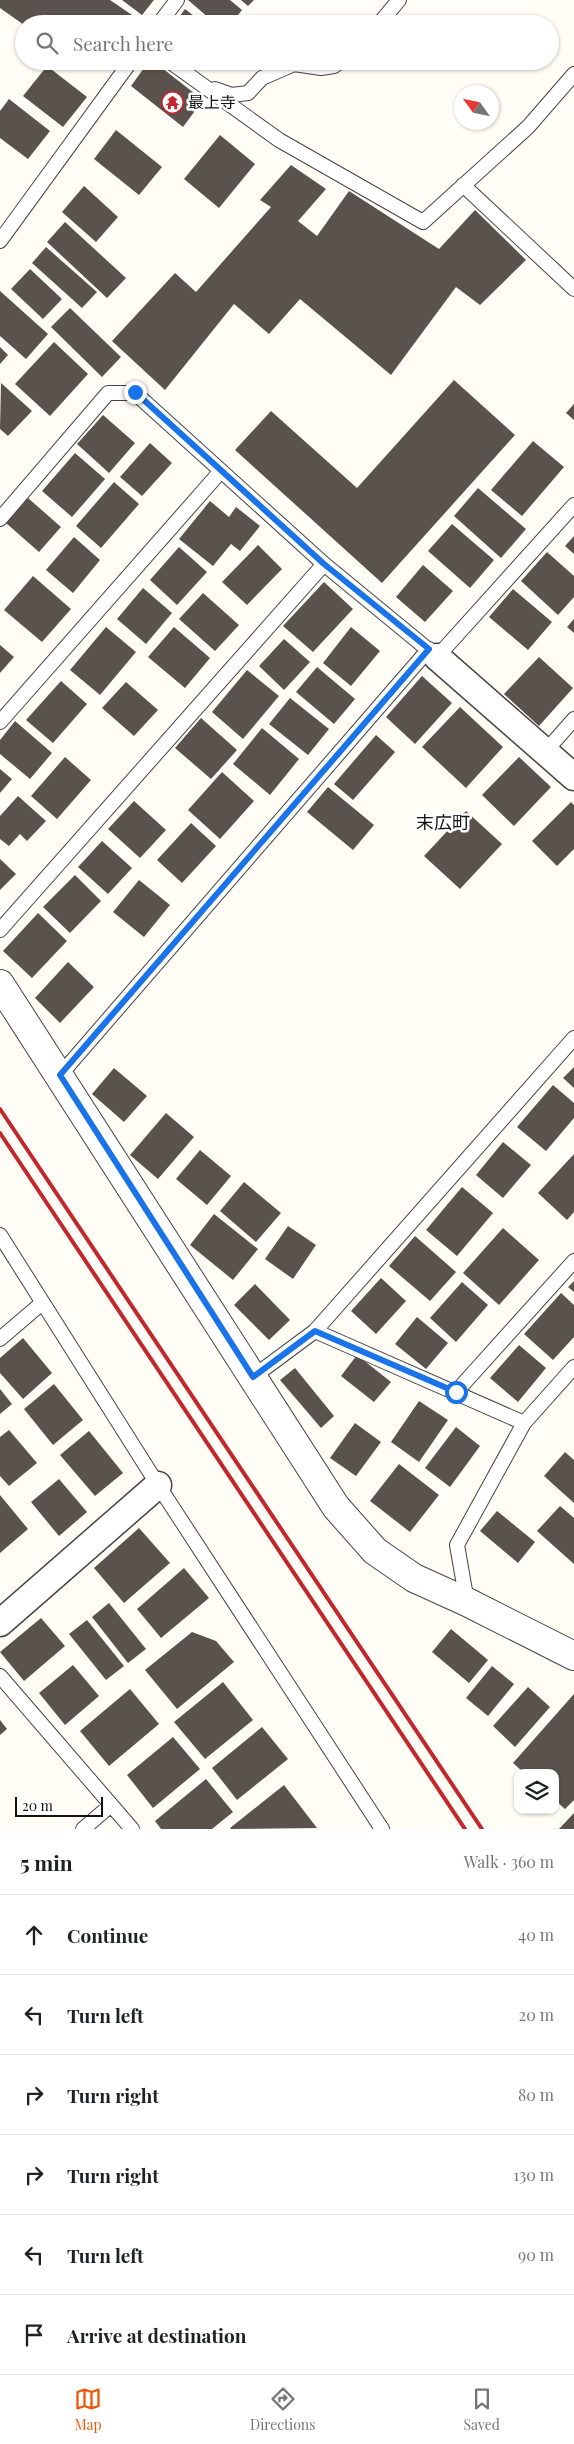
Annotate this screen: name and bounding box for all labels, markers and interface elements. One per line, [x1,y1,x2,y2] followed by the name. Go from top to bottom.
[15,15,559,70] search box
[33,29,61,57] icon: search
[73,30,173,56] text: Search here
[454,85,499,130] north arrow
[160,90,184,114] temple icon: 最上寺
[188,91,236,112] place label: 最上寺
[124,381,147,404] route end
[416,810,470,834] district label: 末広町
[445,1381,468,1404] route start
[514,1769,559,1814] map controls
[514,1769,559,1814] button: layers
[15,1794,102,1817] scale bar
[22,1796,53,1815] text: 20 m
[20,1848,73,1876] text: 5 min
[464,1851,554,1872] text: Walk · 360 m
[20,1921,48,1949] icon: ahead
[67,1922,148,1948] text: Continue
[518,1924,554,1945] text: 40 m
[20,2001,48,2029] icon: left
[67,2002,144,2028] text: Turn left
[519,2004,554,2025] text: 20 m
[20,2081,48,2109] icon: right
[67,2082,159,2108] text: Turn right
[518,2084,554,2105] text: 80 m
[20,2161,48,2189] icon: right
[67,2162,159,2188] text: Turn right
[513,2164,554,2185] text: 130 m
[20,2241,48,2269] icon: left
[67,2242,144,2268] text: Turn left
[518,2244,554,2265] text: 90 m
[20,2321,48,2349] icon: arrive
[67,2322,247,2348] text: Arrive at destination
[74,2385,102,2434] tab: Map
[250,2385,315,2434] tab: Directions
[464,2385,500,2434] tab: Saved

